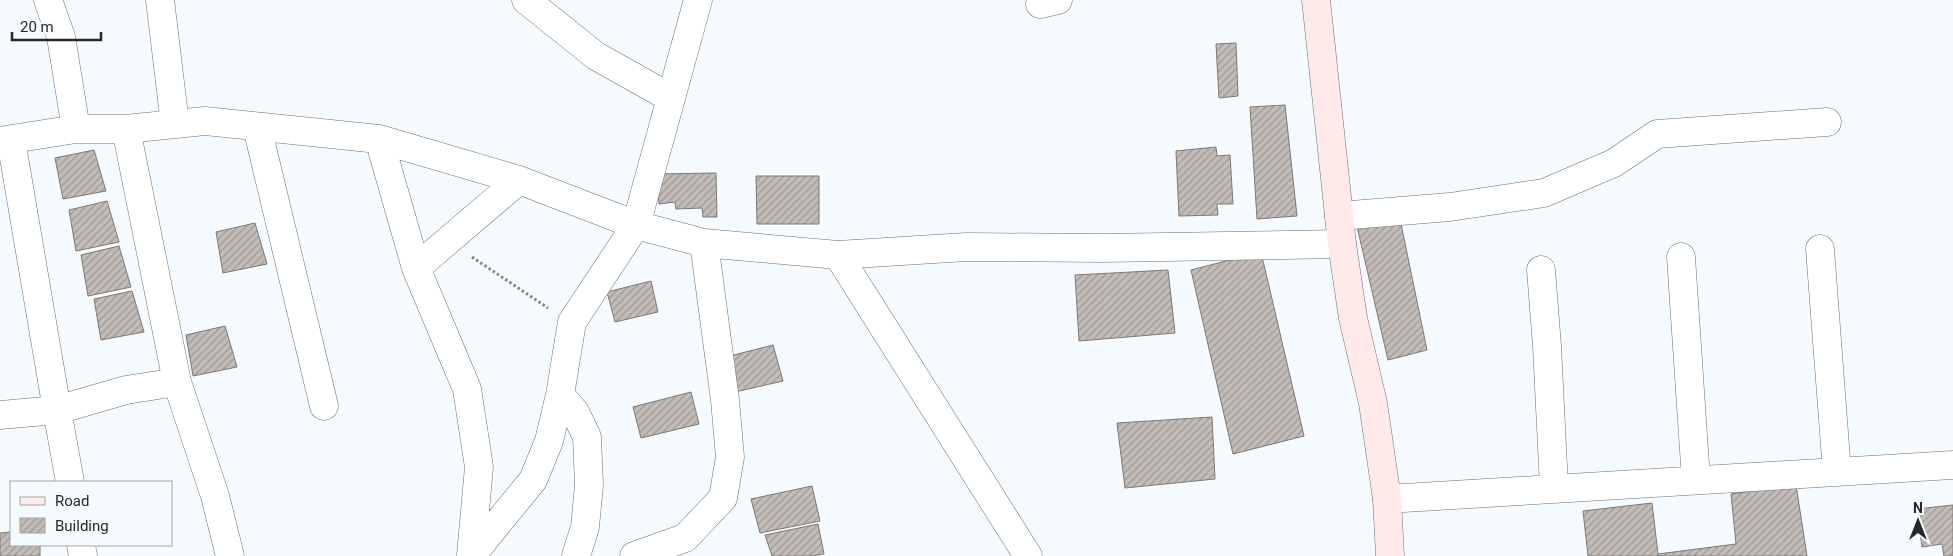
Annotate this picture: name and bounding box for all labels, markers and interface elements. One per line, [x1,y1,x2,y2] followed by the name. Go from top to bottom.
[12,10,101,42] scale bar
[20,18,54,36] text: 20 m
[10,481,172,546] legend
[55,492,89,510] text: Road
[1893,496,1943,546] north arrow
[1913,500,1923,516] text: N
[55,517,109,535] text: Building

